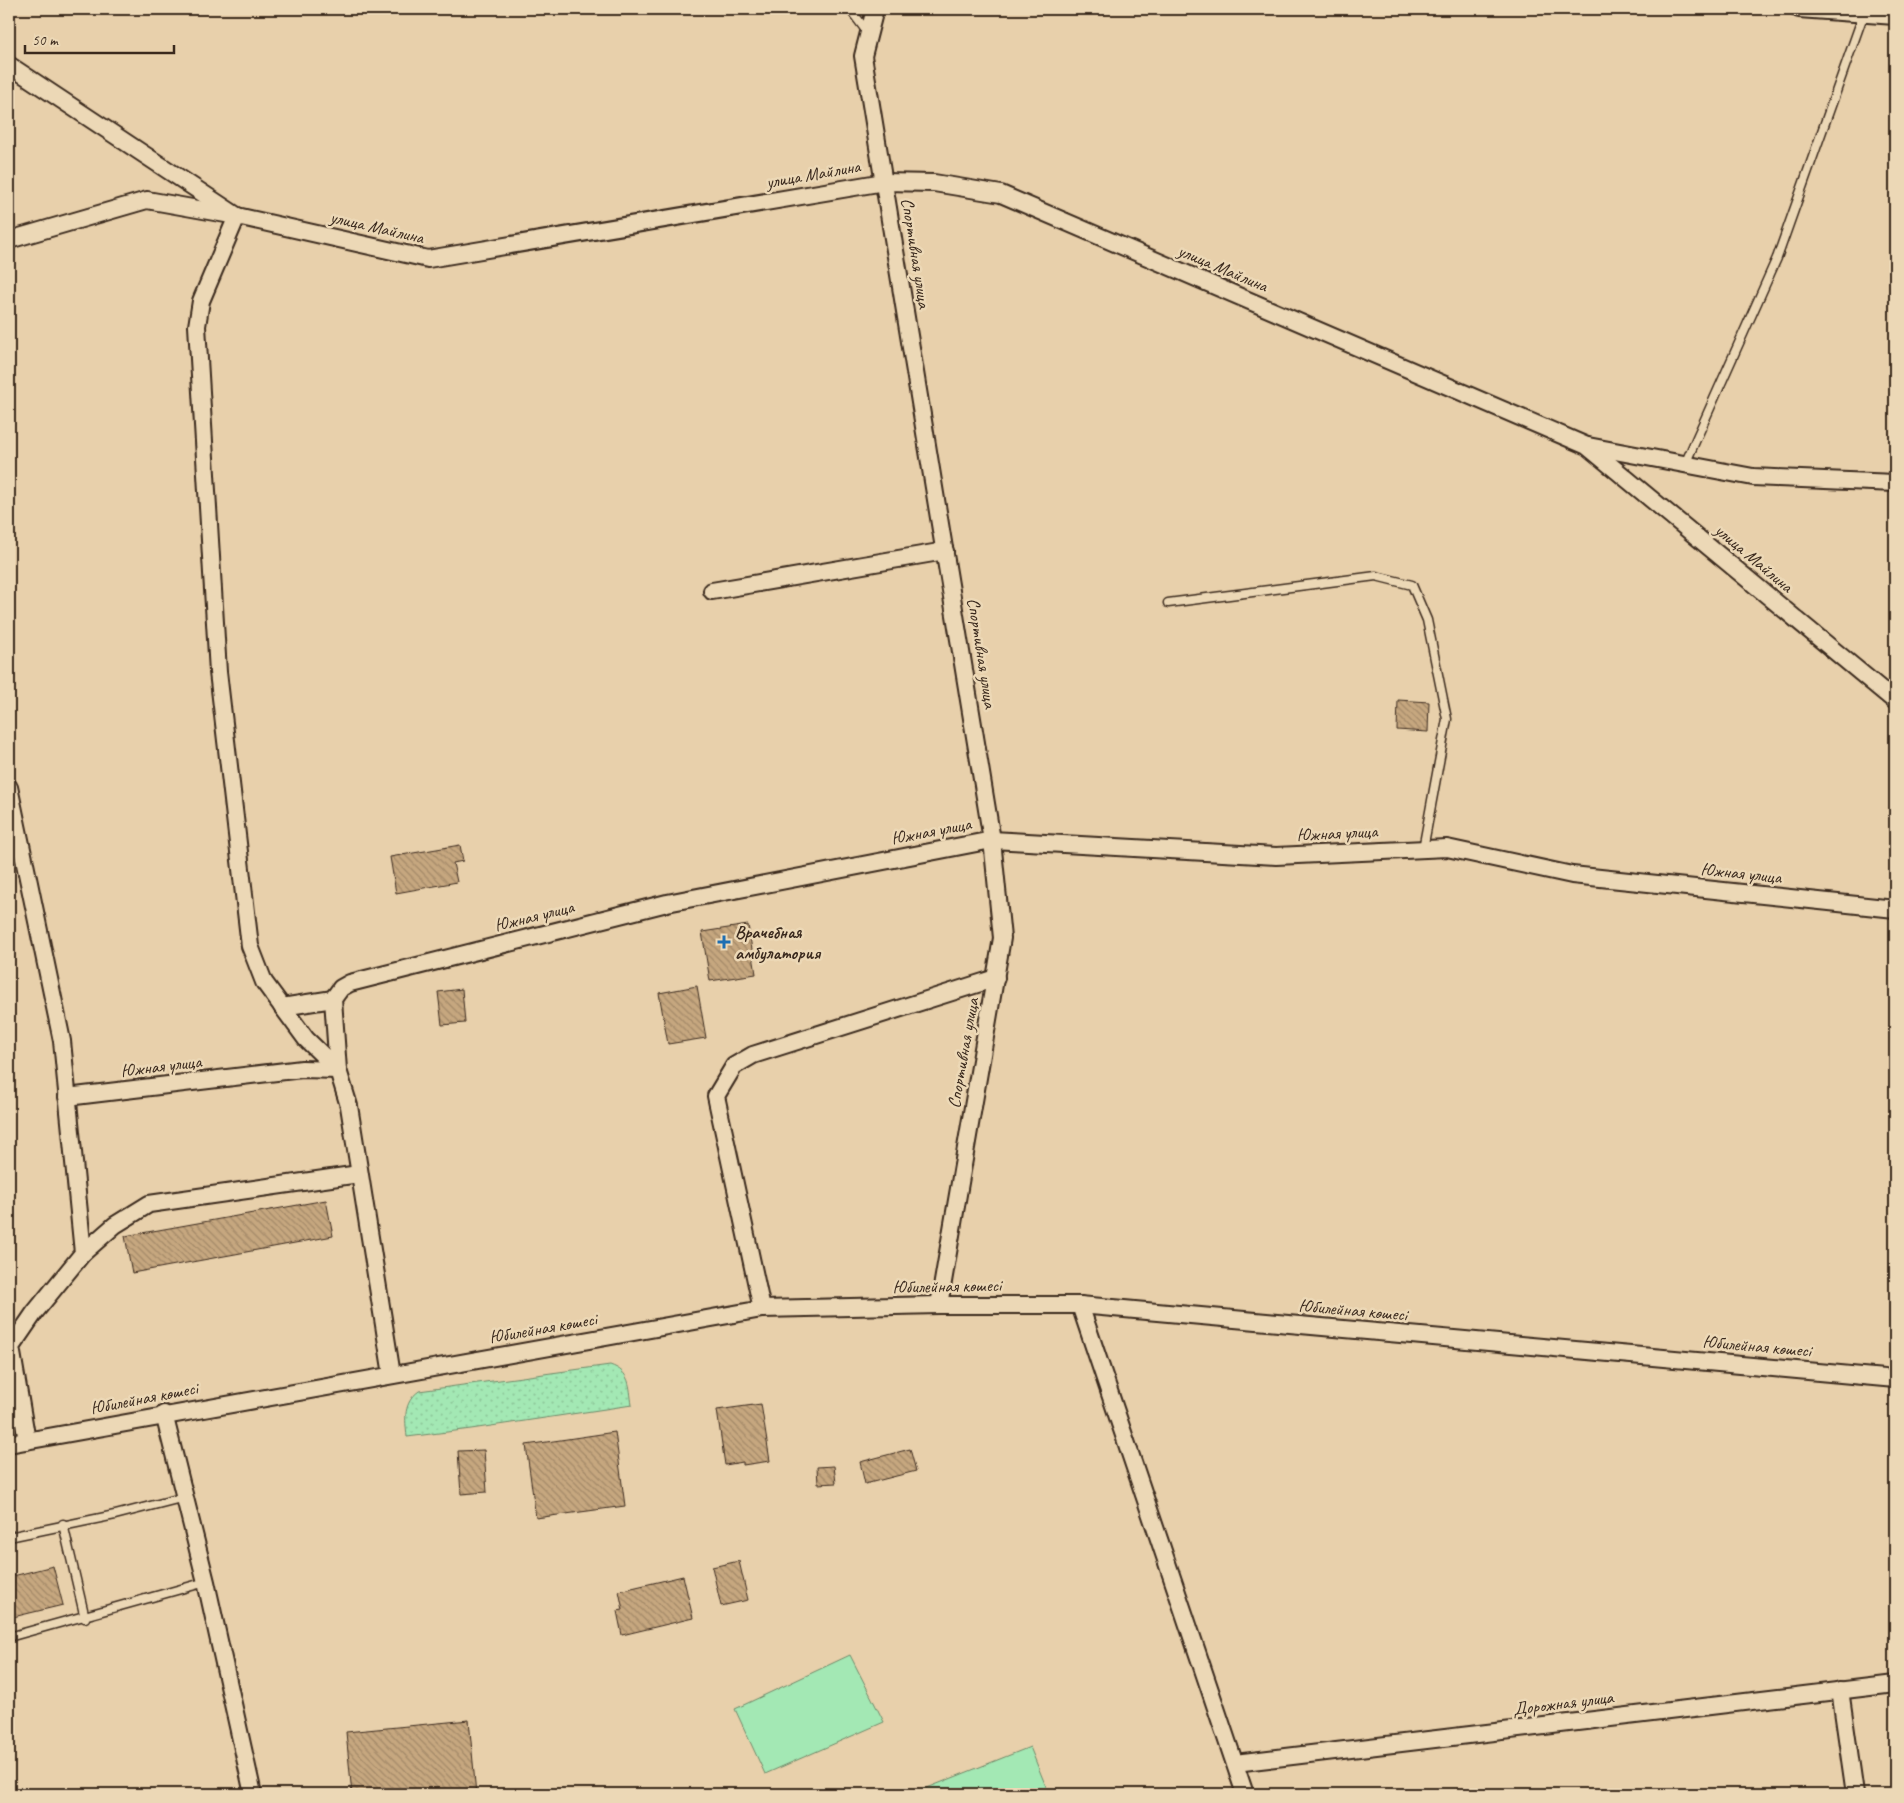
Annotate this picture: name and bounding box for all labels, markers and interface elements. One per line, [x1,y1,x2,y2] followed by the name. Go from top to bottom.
[25,22,174,54] scale bar
[32,31,59,50] text: 50 m
[763,155,864,193] street label: улица Майлина
[896,196,936,311] street label: Спортивная улица
[327,205,428,249] street label: улица Майлина
[1174,239,1273,297] street label: улица Майлина
[1710,518,1799,598] street label: улица Майлина
[962,596,1002,711] street label: Спортивная улица
[889,812,975,850] street label: Южная улица
[1296,820,1380,846] street label: Южная улица
[1700,858,1784,888] street label: Южная улица
[492,895,578,936] street label: Южная улица
[735,921,821,964] place label: Врачебная амбулатория
[717,935,731,949] marker: Врачебная амбулатория
[942,995,984,1110] street label: Спортивная улица
[120,1050,204,1082] street label: Южная улица
[892,1274,1004,1298] street label: Юбилейная көшесі
[1298,1294,1411,1326] street label: Юбилейная көшесі
[488,1307,601,1348] street label: Юбилейная көшесі
[1702,1330,1815,1362] street label: Юбилейная көшесі
[89,1376,202,1419] street label: Юбилейная көшесі
[1511,1686,1616,1720] street label: Дорожная улица

